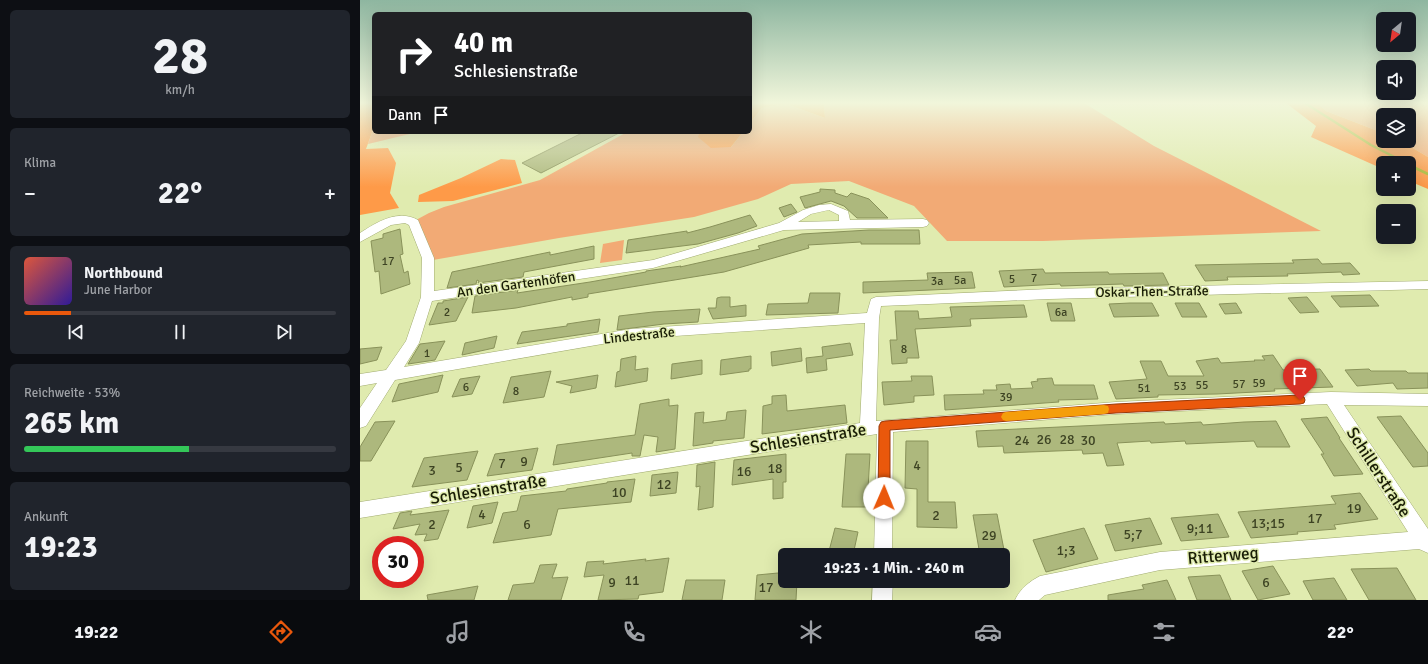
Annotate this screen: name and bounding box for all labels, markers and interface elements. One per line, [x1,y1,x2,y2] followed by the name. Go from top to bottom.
[1376,12,1416,52] north arrow
[1376,12,1416,244] map controls
[152,24,208,88] text: 28
[454,26,513,60] text: 40 m
[388,28,440,80] icon: right
[454,60,578,82] text: Schlesienstraße
[1376,60,1416,100] button: sound
[165,82,195,98] text: km/h
[430,104,452,126] icon: arrive
[388,106,422,124] text: Dann
[1376,108,1416,148] button: layers
[24,155,56,171] text: Klima
[1376,156,1416,196] button: +
[158,175,202,212] text: 22°
[24,180,36,207] text: −
[324,180,336,207] text: +
[1376,204,1416,244] button: −
[382,254,394,269] house number: 17
[84,264,163,282] text: Northbound
[456,268,576,301] street label: An den Gartenhöfen
[1031,271,1037,286] house number: 7
[1009,272,1015,287] house number: 5
[954,273,966,288] house number: 5a
[931,274,943,289] house number: 3a
[84,282,152,298] text: June Harbor
[1095,282,1209,301] street label: Oskar-Then-Straße
[444,305,450,320] house number: 2
[1055,305,1067,320] house number: 6a
[65,321,87,343] icon: previous
[169,321,191,343] icon: pause
[273,321,295,343] icon: next
[602,323,676,348] street label: Lindestraße
[901,342,907,357] house number: 8
[424,346,430,361] house number: 1
[1283,359,1317,400] pin
[1289,365,1311,387] icon: arrive
[1253,376,1265,391] house number: 59
[1233,377,1245,392] house number: 57
[1196,378,1208,393] house number: 55
[1174,379,1186,394] house number: 53
[463,380,469,395] house number: 6
[1138,381,1150,396] house number: 51
[513,384,519,399] house number: 8
[24,385,120,401] text: Reichweite · 53%
[1000,390,1012,405] house number: 39
[24,405,119,442] text: 265 km
[749,419,868,458] street label: Schlesienstraße
[1342,423,1415,521] street label: Schillerstraße
[1036,431,1052,448] house number: 26
[1059,431,1075,448] house number: 28
[1014,432,1030,449] house number: 24
[1080,432,1096,449] house number: 30
[520,453,528,470] house number: 9
[498,455,506,472] house number: 7
[913,457,921,474] house number: 4
[455,459,463,476] house number: 5
[767,460,783,477] house number: 18
[428,462,436,479] house number: 3
[736,463,752,480] house number: 16
[429,470,548,509] street label: Schlesienstraße
[656,476,672,493] house number: 12
[863,477,905,519] position arrow
[611,484,627,501] house number: 10
[1346,500,1362,517] house number: 19
[478,506,486,523] house number: 4
[932,507,940,524] house number: 2
[24,509,68,525] text: Ankunft
[1307,510,1323,527] house number: 17
[1251,515,1285,532] house number: 13;15
[428,516,436,533] house number: 2
[523,516,531,533] house number: 6
[1187,520,1213,537] house number: 9;11
[1124,526,1142,543] house number: 5;7
[981,527,997,544] house number: 29
[24,529,98,566] text: 19:23
[372,536,424,588] speed limit sign: 30
[1057,542,1075,559] house number: 1;3
[1187,542,1259,569] street label: Ritterweg
[824,559,964,577] text: 19:23 · 1 Min. · 240 m
[624,572,640,589] house number: 11
[608,574,616,591] house number: 9
[1262,574,1270,591] house number: 6
[758,579,774,596] house number: 17
[267,618,295,646] icon: directions
[444,618,472,646] icon: music
[620,618,648,646] icon: phone
[797,618,825,646] icon: climate
[974,618,1002,646] icon: car
[1150,618,1178,646] icon: filters
[74,621,119,643] text: 19:22
[1327,621,1354,643] text: 22°

